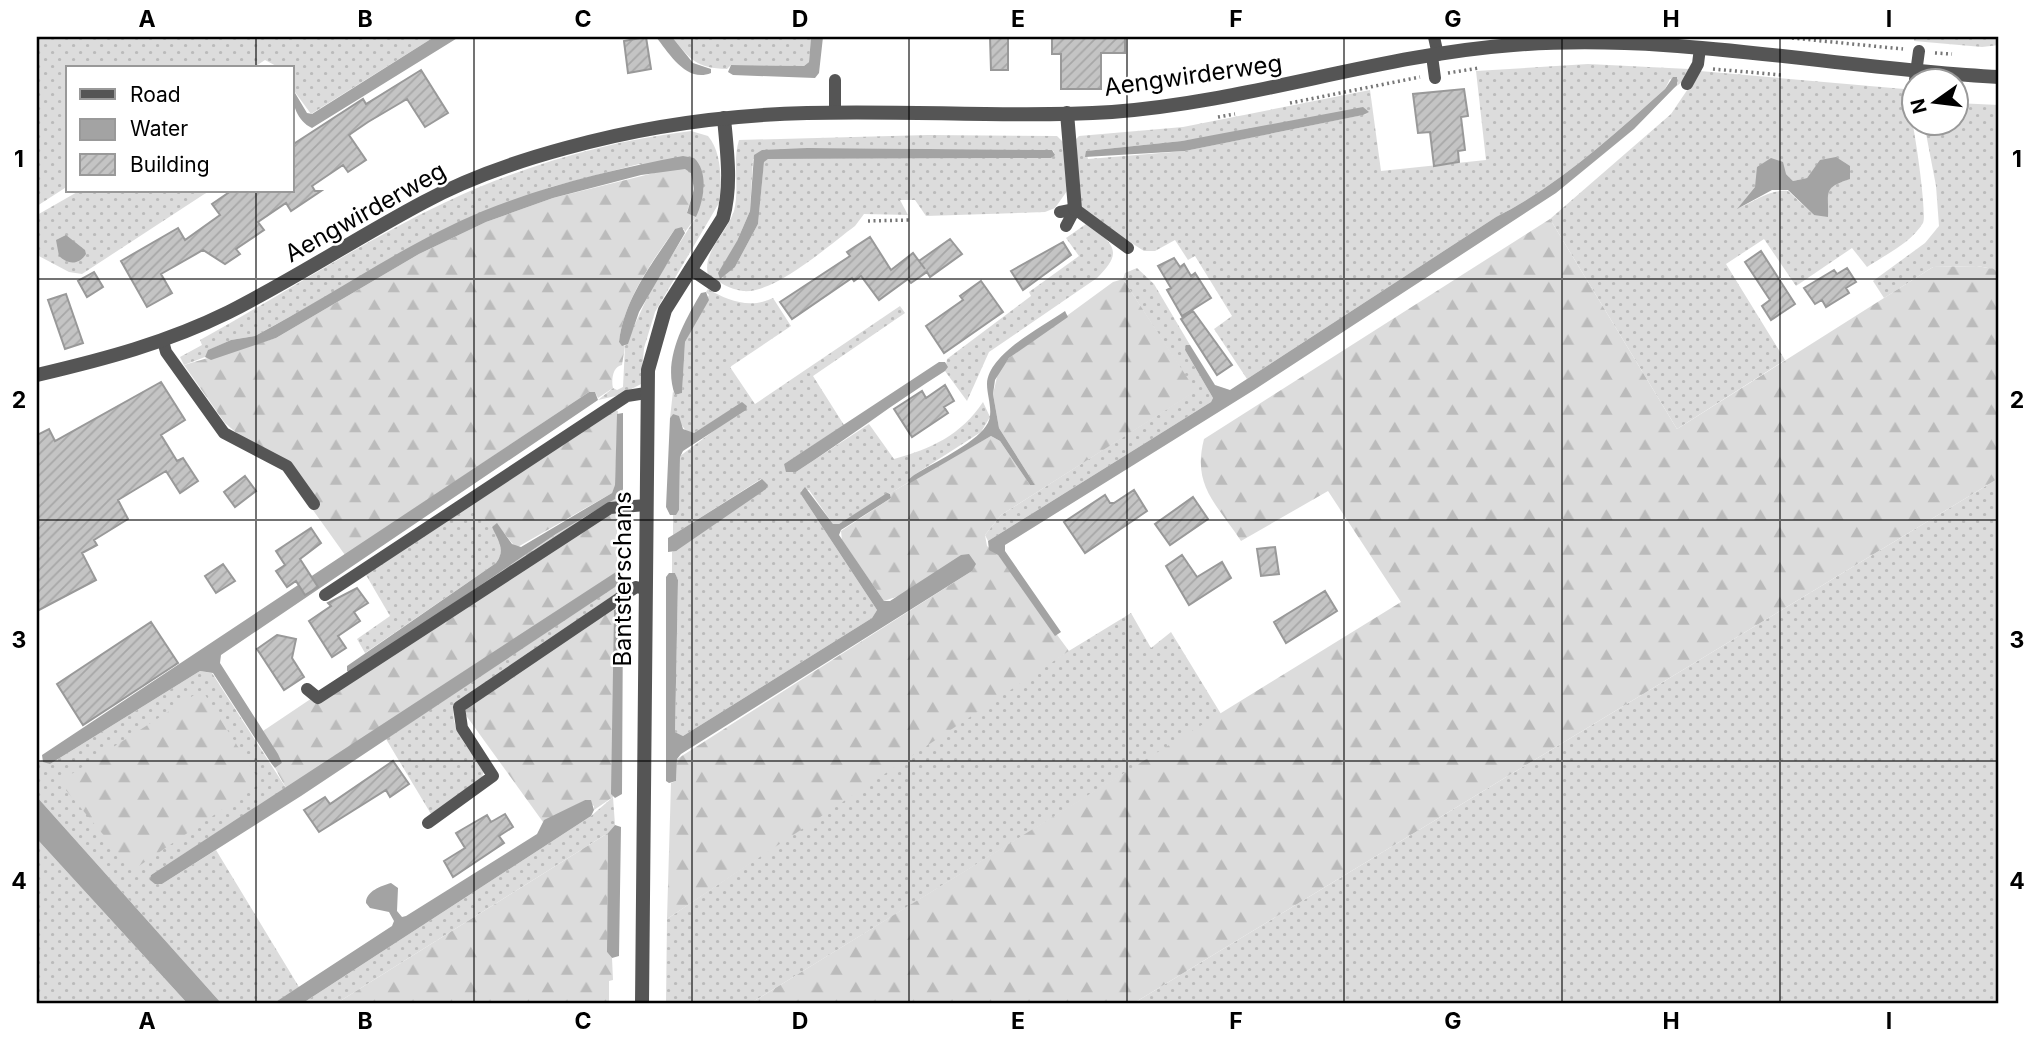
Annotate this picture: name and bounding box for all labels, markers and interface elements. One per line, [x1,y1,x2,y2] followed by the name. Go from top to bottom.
[138,5,156,33] text: A
[357,5,373,33] text: B
[574,5,592,33] text: C
[792,5,808,33] text: D
[1011,5,1025,33] text: E
[1229,5,1243,33] text: F
[1444,5,1462,33] text: G
[1662,5,1680,33] text: H
[1886,5,1892,33] text: I
[1102,48,1284,102] street label: Aengwirderweg
[66,66,294,192] legend
[1899,66,1969,136] north arrow
[130,82,181,107] text: Road
[1906,96,1932,116] text: N
[130,116,188,141] text: Water
[14,145,24,173] text: 1
[2012,145,2022,173] text: 1
[130,152,210,177] text: Building
[280,156,450,268] street label: Aengwirderweg
[12,386,26,414] text: 2
[2010,386,2024,414] text: 2
[608,491,637,667] street label: Bantsterschans
[12,626,26,654] text: 3
[2010,626,2024,654] text: 3
[11,867,27,895] text: 4
[2009,867,2025,895] text: 4
[138,1007,156,1035] text: A
[357,1007,373,1035] text: B
[574,1007,592,1035] text: C
[792,1007,808,1035] text: D
[1011,1007,1025,1035] text: E
[1229,1007,1243,1035] text: F
[1444,1007,1462,1035] text: G
[1662,1007,1680,1035] text: H
[1886,1007,1892,1035] text: I

